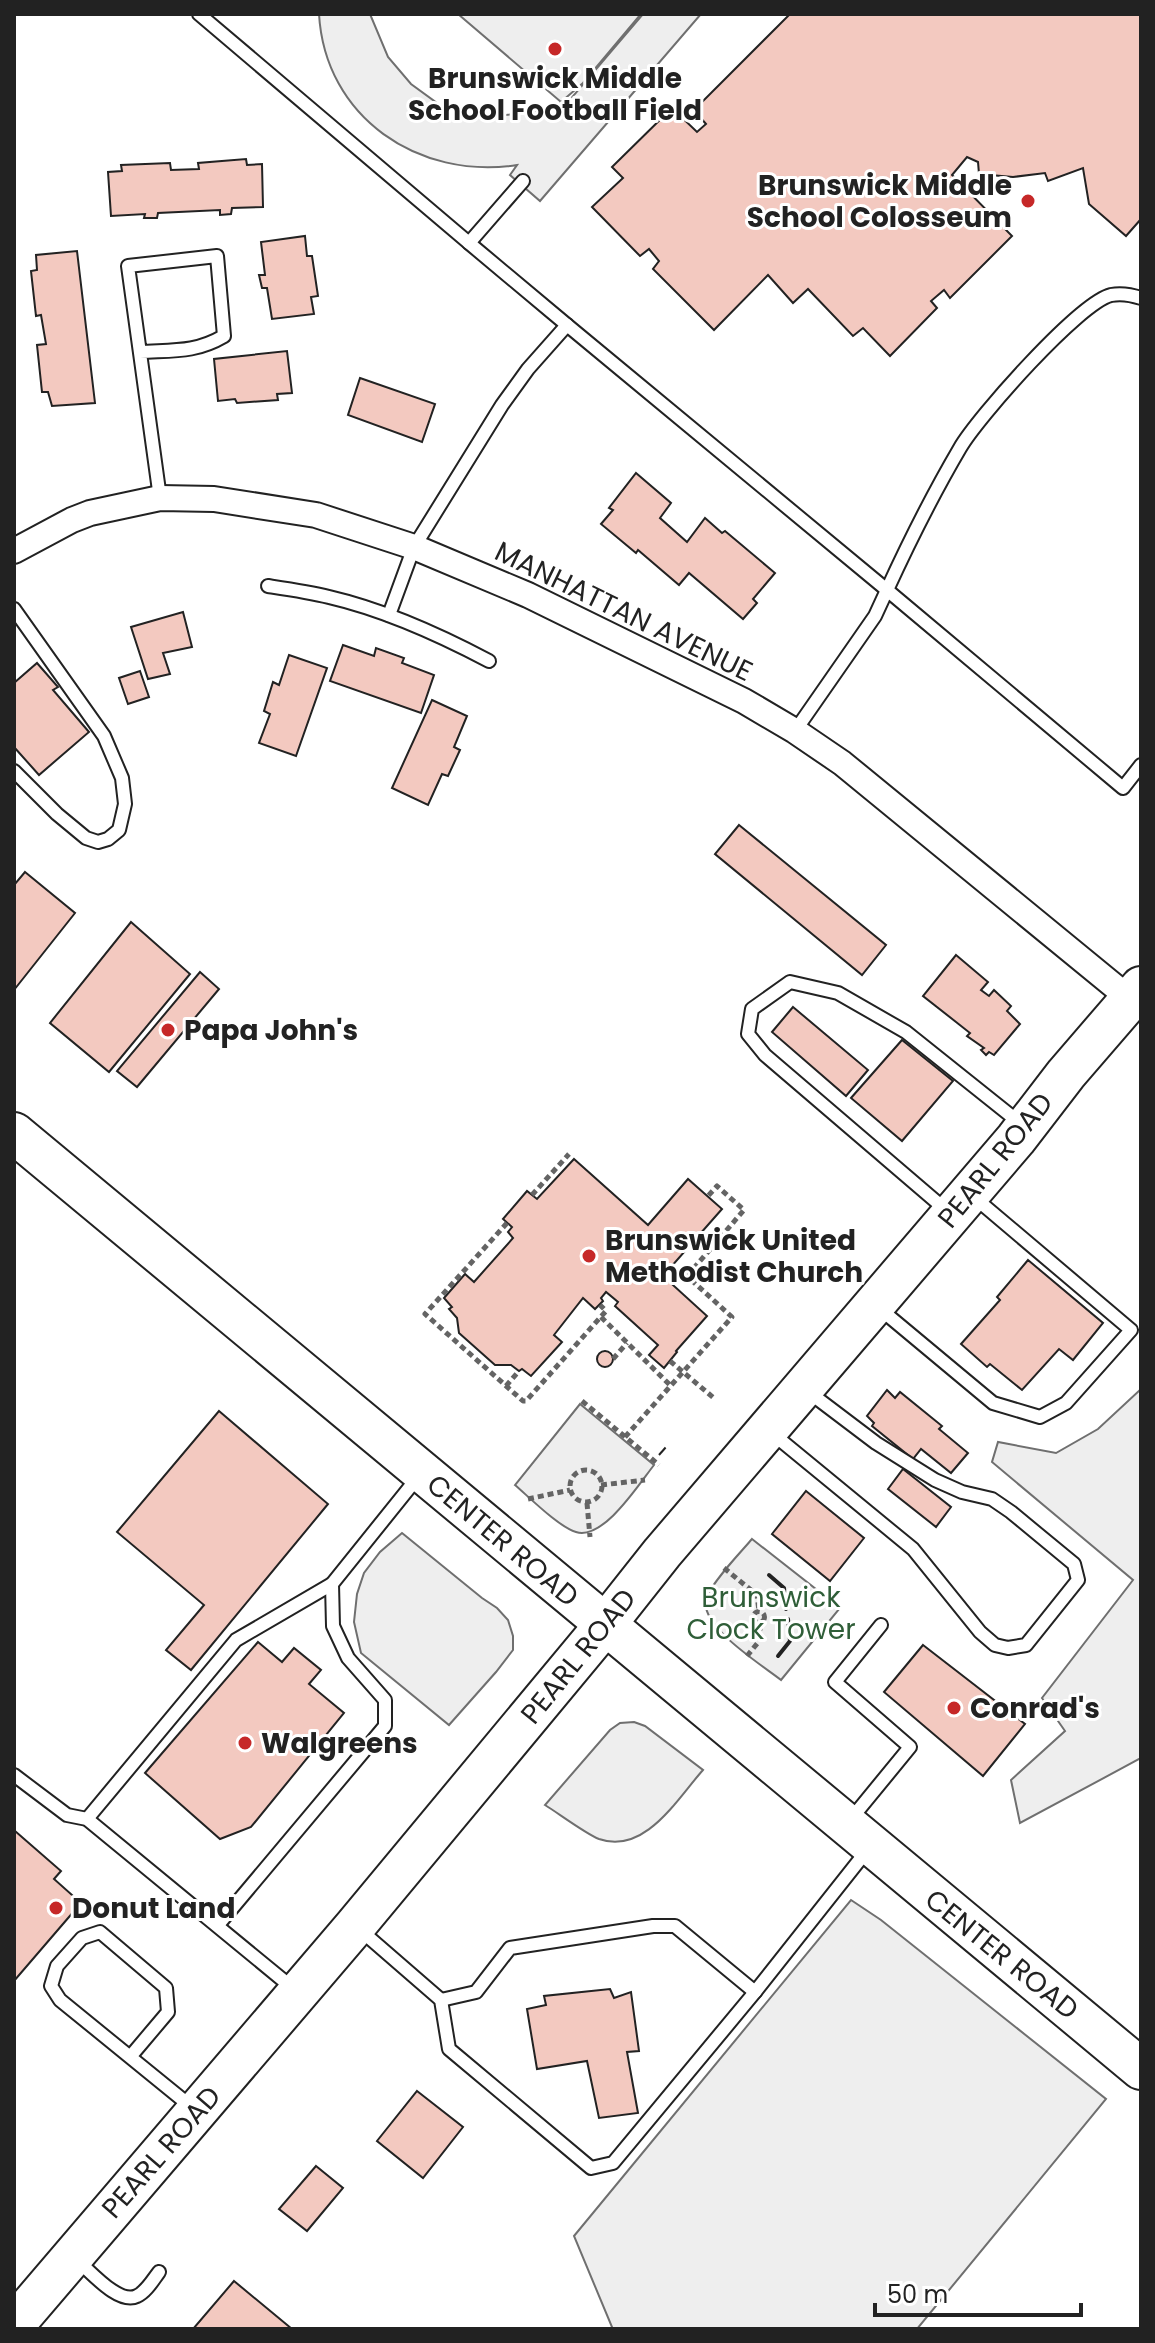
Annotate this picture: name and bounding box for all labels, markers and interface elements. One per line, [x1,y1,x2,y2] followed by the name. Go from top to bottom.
[546,40,564,58] marker: Brunswick Middle School Football Field
[408,59,702,130] place label: Brunswick Middle School Football Field
[747,166,1012,237] place label: Brunswick Middle School Colosseum
[1019,192,1037,210] marker: Brunswick Middle School Colosseum
[488,532,759,691] street label: MANHATTAN AVENUE
[184,1011,358,1050] place label: Papa John's
[159,1021,177,1039] marker: Papa John's
[929,1084,1062,1236] street label: PEARL ROAD
[605,1221,863,1292] place label: Brunswick United Methodist Church
[580,1247,598,1265] marker: Brunswick United Methodist Church
[418,1465,587,1616] street label: CENTER ROAD
[686,1578,856,1649] park label: Brunswick Clock Tower
[512,1580,645,1732] street label: PEARL ROAD
[970,1689,1100,1728] place label: Conrad's
[945,1699,963,1717] marker: Conrad's
[261,1724,418,1763] place label: Walgreens
[236,1734,254,1752] marker: Walgreens
[917,1880,1087,2029] street label: CENTER ROAD
[72,1889,236,1928] place label: Donut Land
[47,1899,65,1917] marker: Donut Land
[93,2078,230,2227] street label: PEARL ROAD
[875,2267,1081,2317] scale bar
[887,2278,948,2311] text: 50 m

